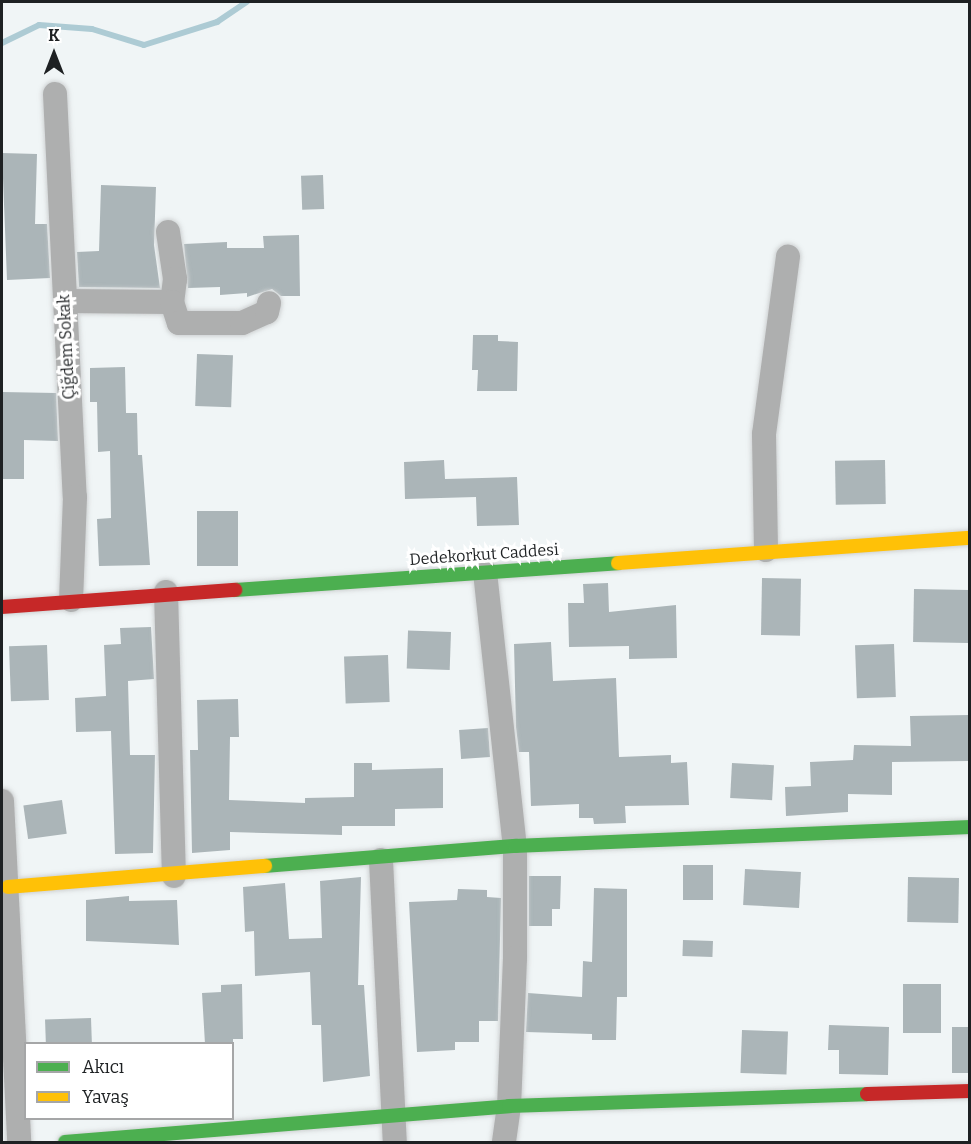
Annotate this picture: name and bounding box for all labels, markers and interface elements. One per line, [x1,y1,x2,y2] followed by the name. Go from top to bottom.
[24,24,84,84] north arrow
[48,26,60,45] text: K
[55,294,79,400] street label: Çiğdem Sokak
[409,540,559,570] street label: Dedekorkut Caddesi
[24,1042,234,1120] legend
[82,1056,124,1078] text: Akıcı
[82,1086,129,1108] text: Yavaş

